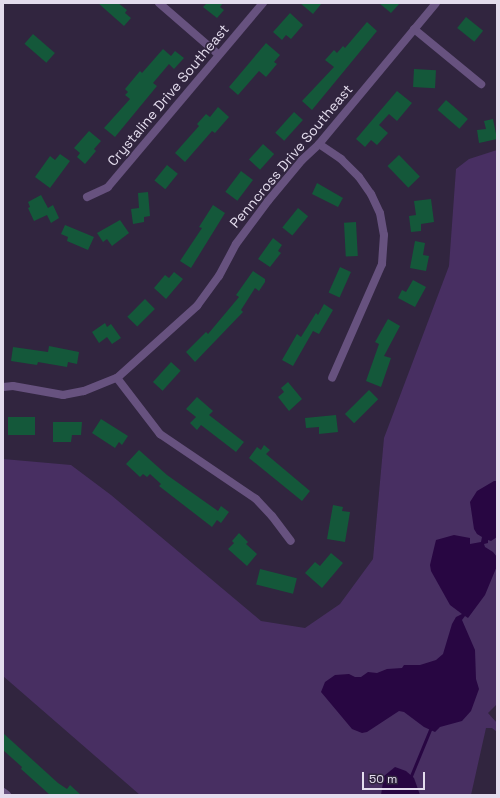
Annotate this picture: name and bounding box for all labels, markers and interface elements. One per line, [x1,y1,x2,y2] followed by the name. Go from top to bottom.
[104,21,232,169] street label: Crystaline Drive Southeast
[226,81,356,231] street label: Penncross Drive Southeast
[364,764,427,790] scale bar
[369,771,397,787] text: 50 m

